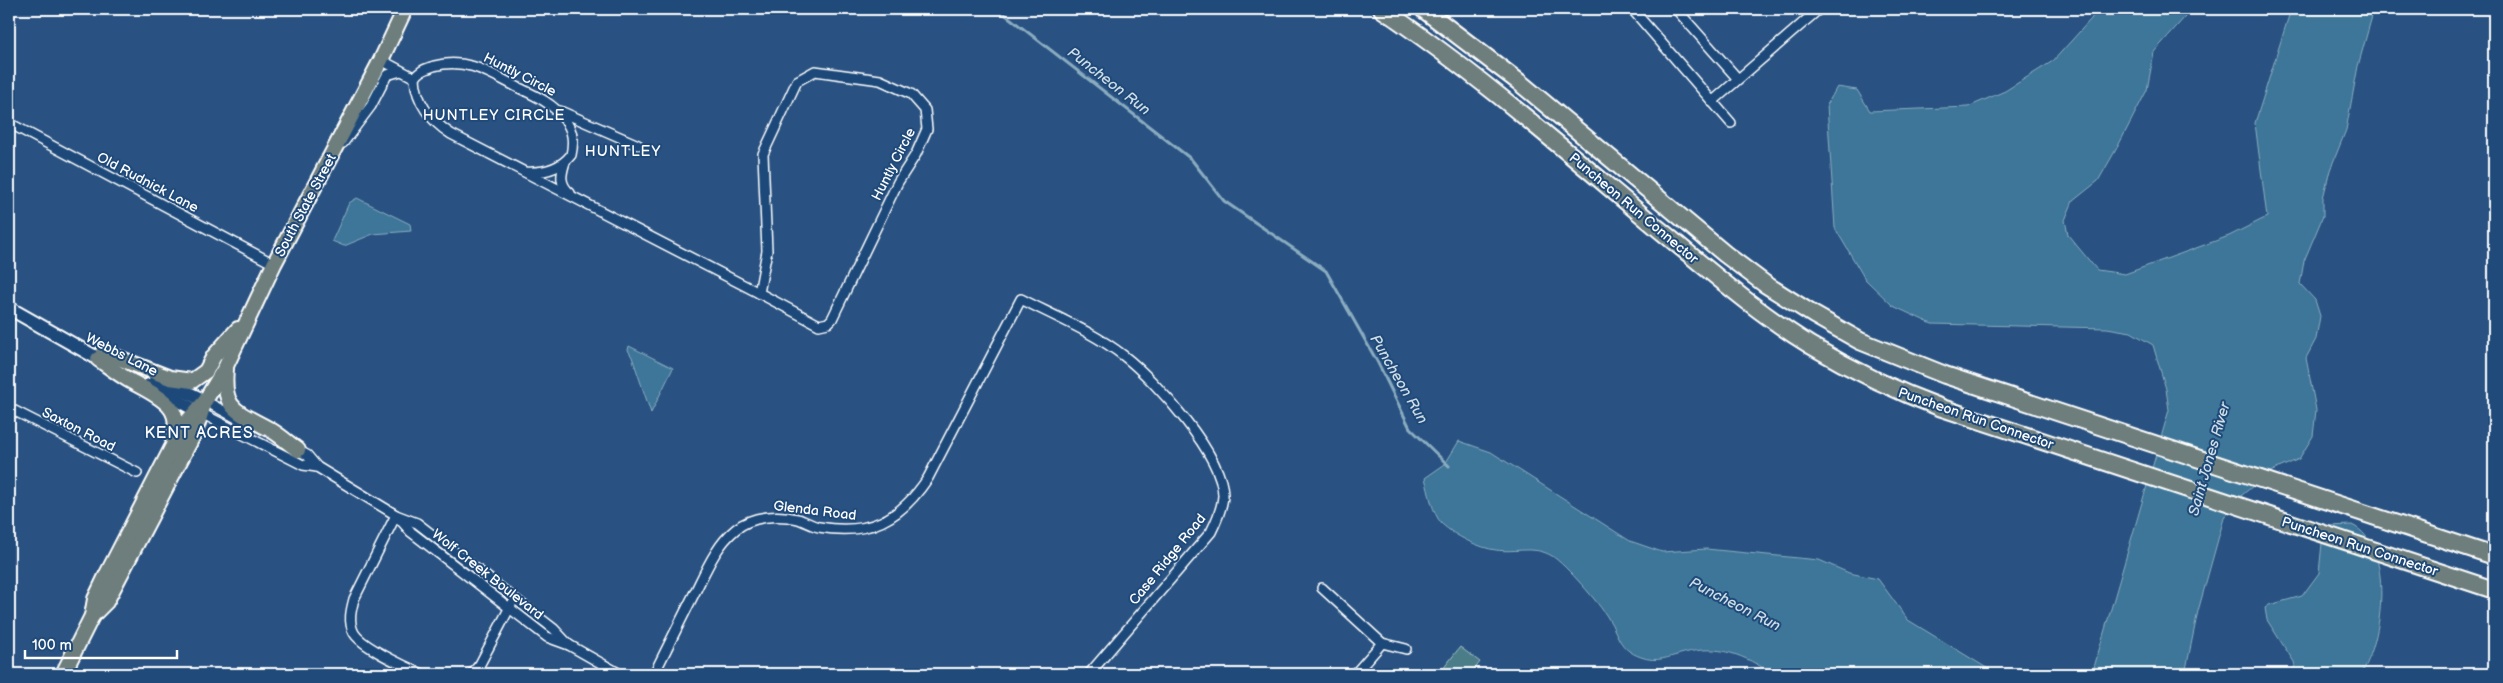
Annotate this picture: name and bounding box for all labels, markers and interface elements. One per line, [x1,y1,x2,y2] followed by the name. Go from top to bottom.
[1064,43,1154,120] water label: Puncheon Run
[481,49,559,100] street label: Huntly Circle
[423,106,565,125] district label: HUNTLEY CIRCLE
[868,125,919,203] street label: Huntly Circle
[585,142,661,161] district label: HUNTLEY
[94,149,201,216] street label: Old Rudnick Lane
[1566,149,1702,268] street label: Puncheon Run Connector
[271,150,340,260] street label: South State Street
[83,329,161,380] street label: Webbs Lane
[1365,331,1432,427] water label: Puncheon Run
[1896,384,2057,453] street label: Puncheon Run Connector
[2184,399,2235,518] water label: Saint Jones River
[39,404,118,455] street label: Saxton Road
[144,424,254,443] district label: KENT ACRES
[773,497,857,524] street label: Glenda Road
[1125,510,1209,608] street label: Case Ridge Road
[2280,513,2441,580] street label: Puncheon Run Connector
[429,526,547,623] street label: Wolf Creek Boulevard
[1686,573,1784,636] water label: Puncheon Run
[25,628,178,660] scale bar
[32,636,72,655] text: 100 m

